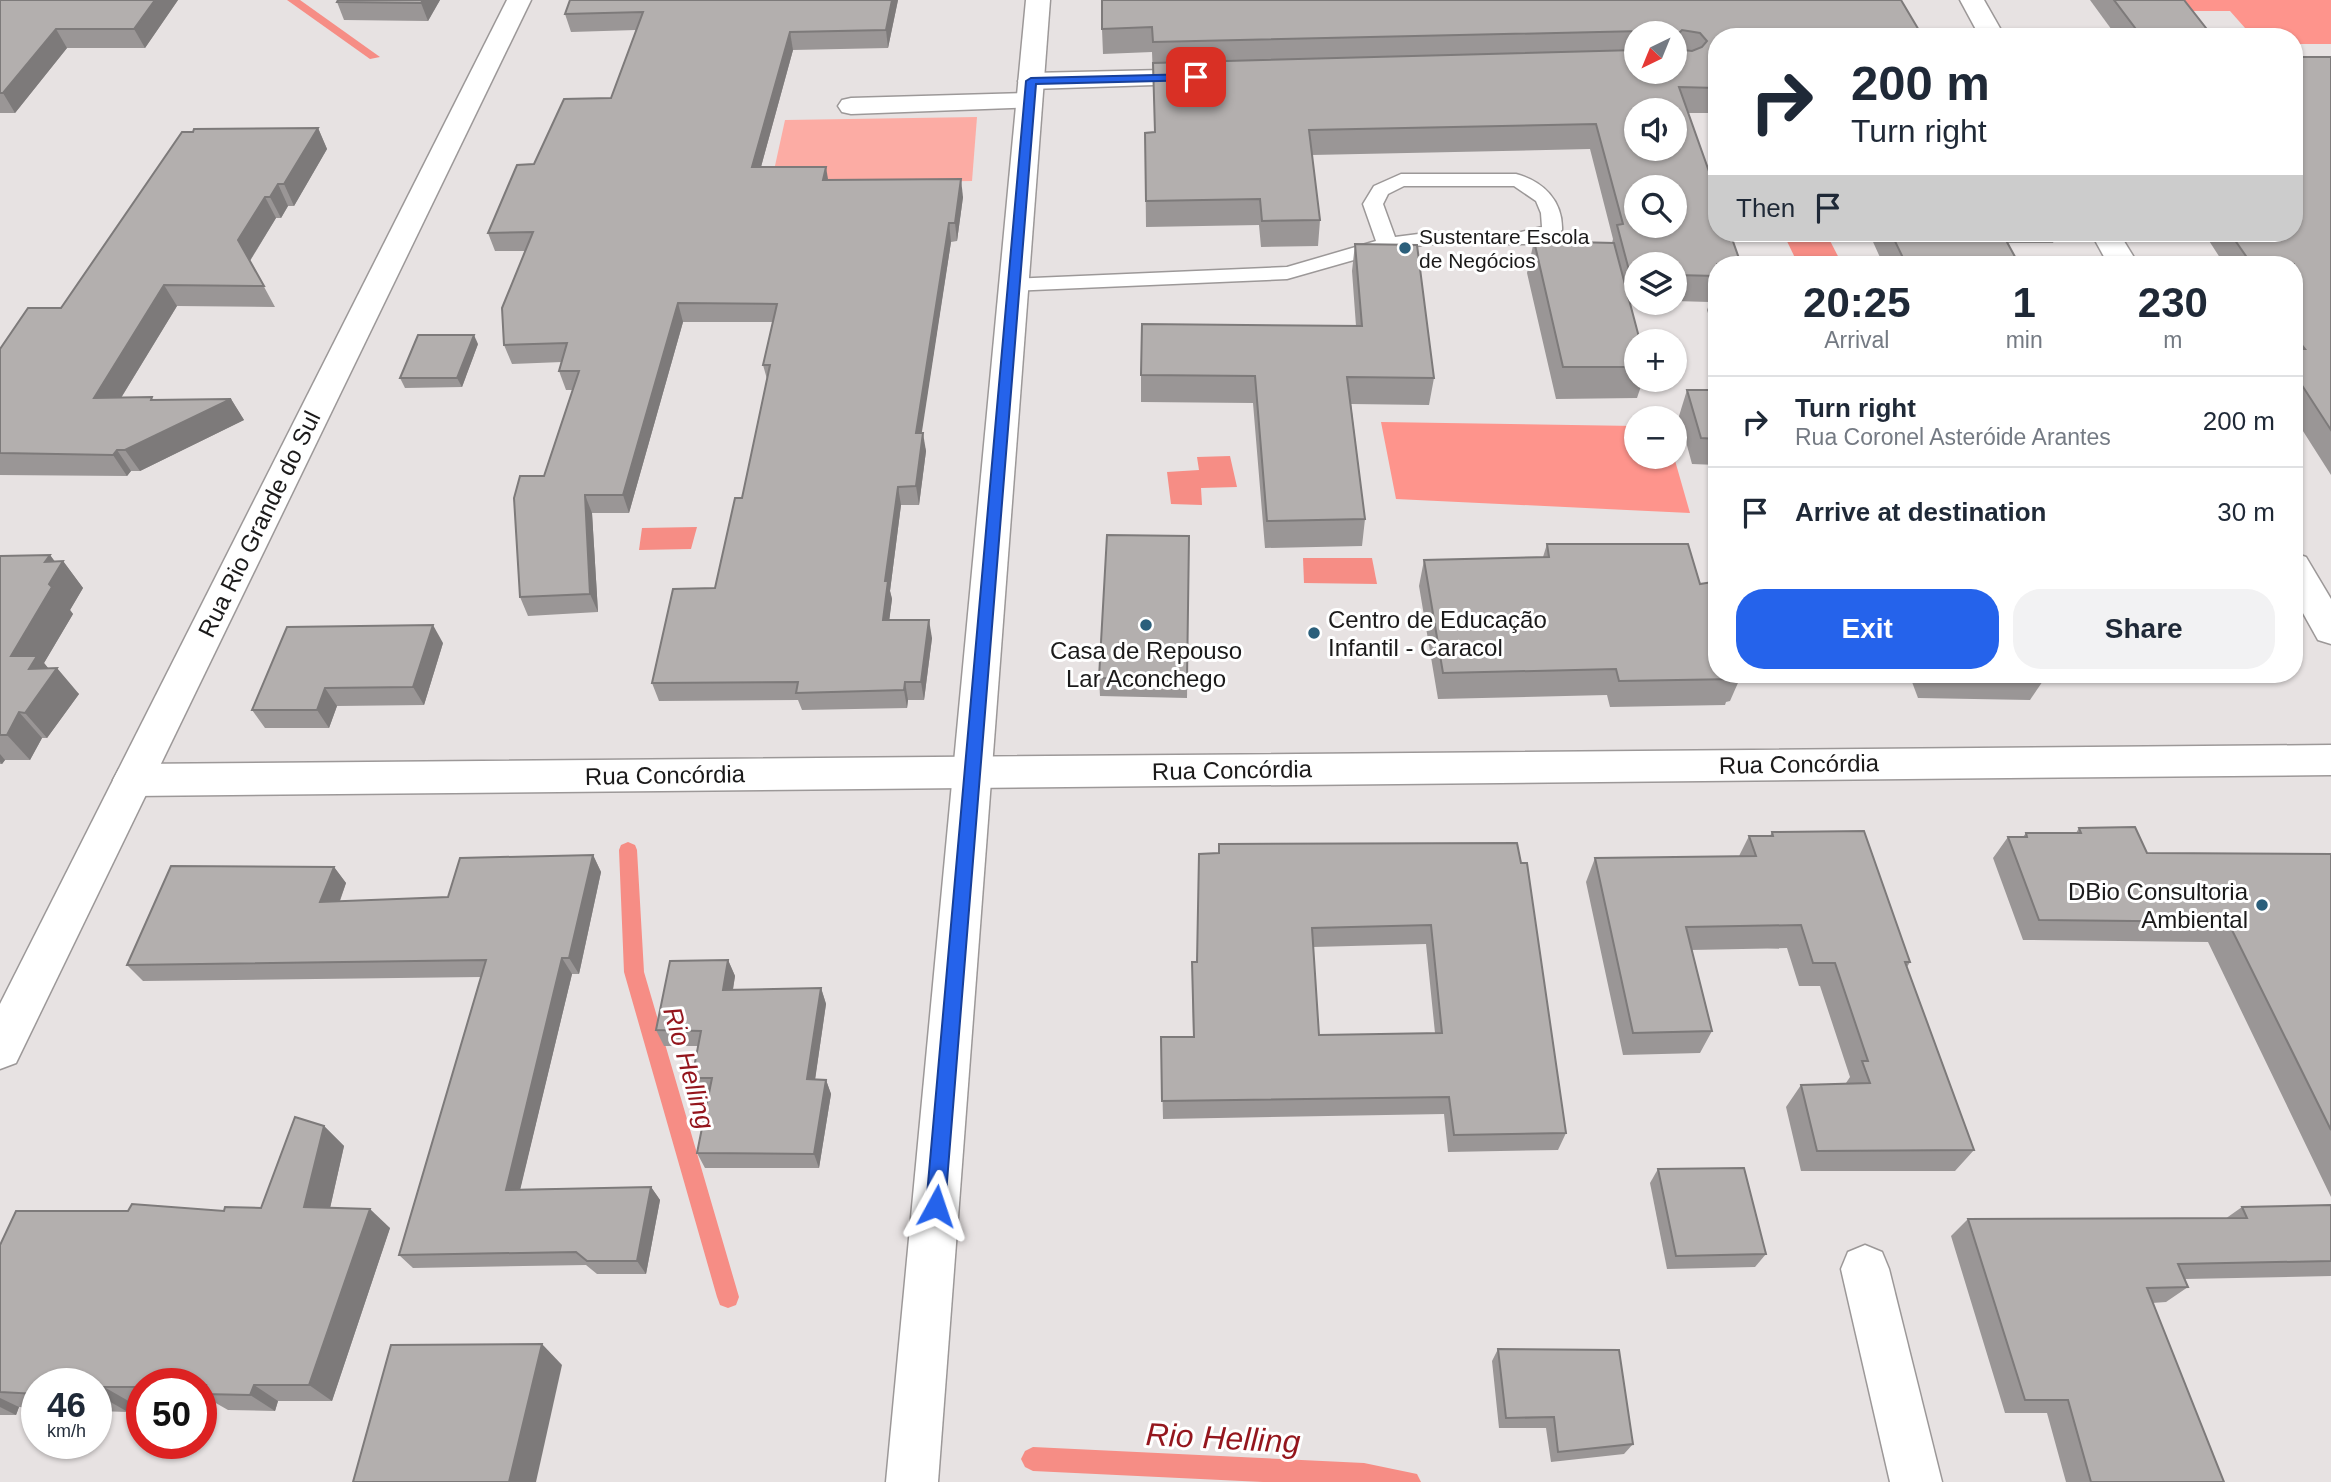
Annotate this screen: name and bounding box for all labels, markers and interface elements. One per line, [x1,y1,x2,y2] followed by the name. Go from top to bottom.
[1624,21,1687,84] north arrow
[1624,21,1687,469] map controls
[1166,47,1226,107] pin
[1736,56,1827,147] icon: right
[1851,56,1990,110] text: 200 m
[1177,58,1215,96] icon: arrive
[1624,98,1687,161] button: sound
[1851,113,1987,149] text: Turn right
[1624,175,1687,238] button: search
[1809,189,1847,227] icon: arrive
[1736,193,1795,223] text: Then
[1419,225,1590,272] place label: Sustentare Escola de Negócios
[1397,240,1413,256] marker: Sustentare Escola de Negócios
[1624,252,1687,315] button: layers
[1803,279,1911,326] text: 20:25
[2012,279,2036,326] text: 1
[2138,279,2208,326] text: 230
[1824,327,1889,353] text: Arrival
[2006,327,2043,353] text: min
[2163,327,2182,353] text: m
[1624,329,1687,392] button: +
[1795,393,1916,423] text: Turn right
[1736,403,1774,441] icon: right
[1624,406,1687,469] button: −
[2203,406,2275,436] text: 200 m
[192,407,326,641] street label: Rua Rio Grande do Sul
[1795,424,2111,450] text: Rua Coronel Asteróide Arantes
[1736,494,1774,532] icon: arrive
[1795,497,2046,527] text: Arrive at destination
[2217,497,2275,527] text: 30 m
[1736,589,1999,669] button: Exit
[2013,589,2275,669] button: Share
[1328,606,1547,661] place label: Centro de Educação Infantil - Caracol
[1138,617,1154,633] marker: Casa de Repouso Lar Aconchego
[1306,625,1322,641] marker: Centro de Educação Infantil - Caracol
[1050,637,1242,692] place label: Casa de Repouso Lar Aconchego
[1719,749,1880,779] street label: Rua Concórdia
[1152,755,1313,785] street label: Rua Concórdia
[585,760,746,790] street label: Rua Concórdia
[2068,878,2249,933] place label: DBio Consultoria Ambiental
[2254,897,2270,913] marker: DBio Consultoria Ambiental
[657,1003,721,1133] water label: Rio Helling
[899,1169,973,1243] position arrow
[126,1368,217,1459] speed limit sign: 50
[47,1385,86,1424] text: 46
[1145,1416,1301,1460] water label: Rio Helling
[47,1421,86,1441] text: km/h

